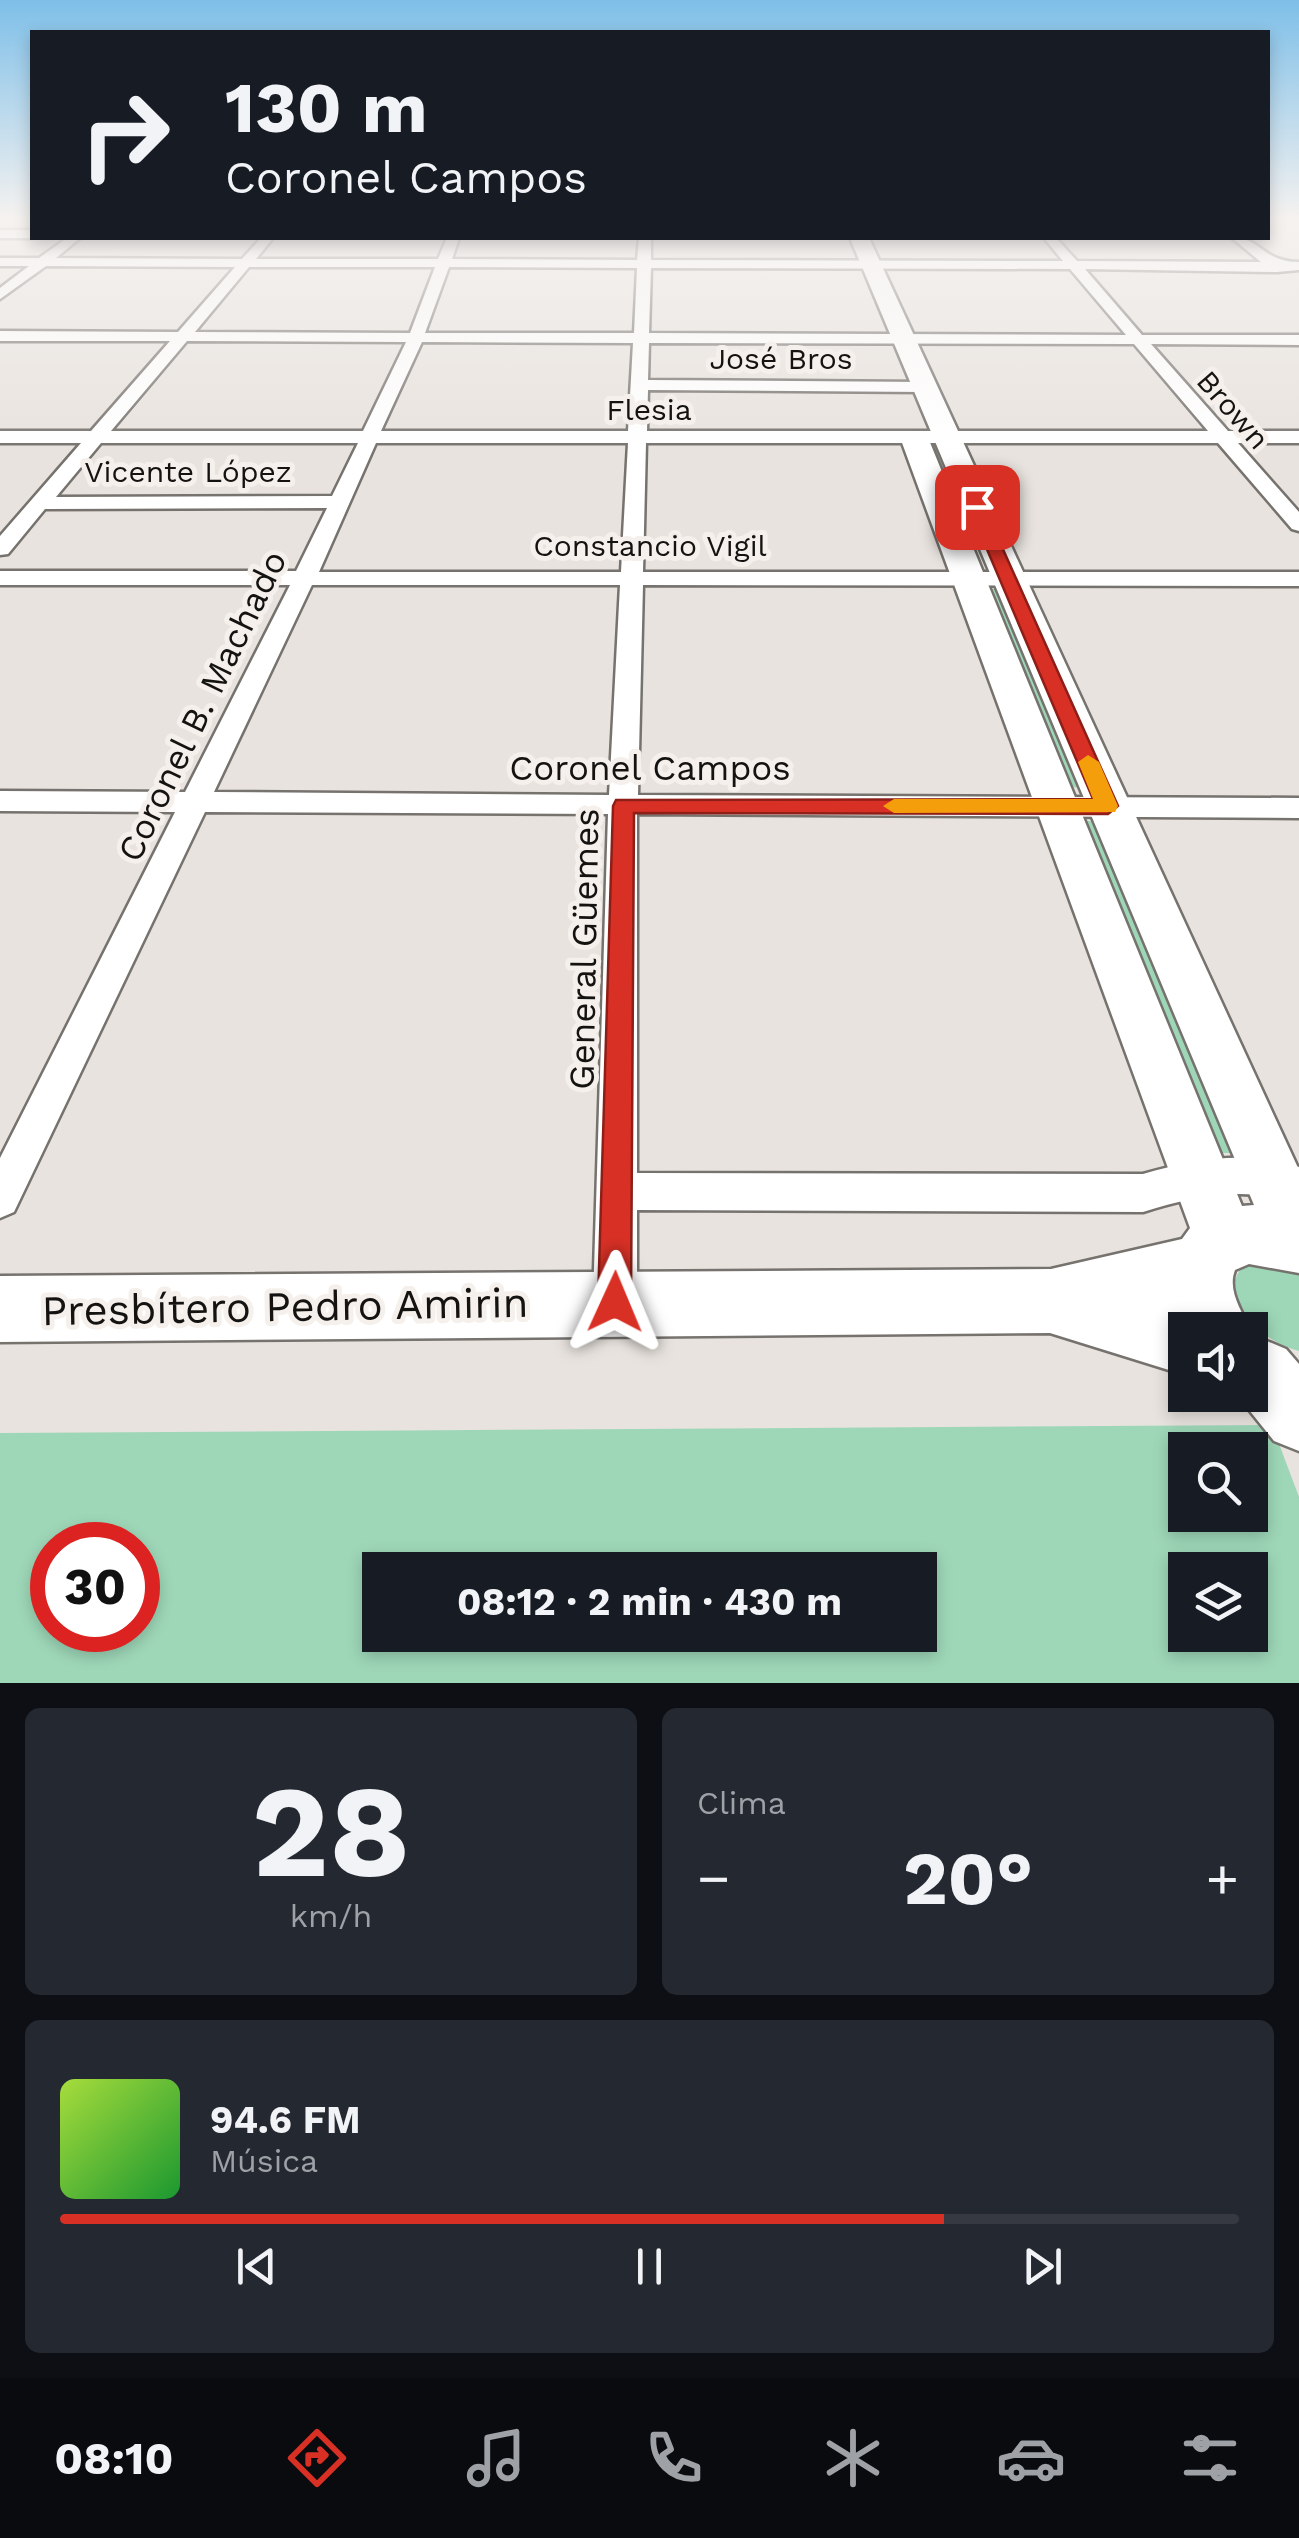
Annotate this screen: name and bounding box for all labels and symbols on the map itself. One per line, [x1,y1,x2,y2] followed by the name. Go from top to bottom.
[709,341,853,376] street label: José Bros
[1190,363,1277,456] street label: Brown
[606,392,692,427] street label: Flesia
[84,454,292,489] street label: Vicente López
[935,465,1020,550] pin
[533,528,767,563] street label: Constancio Vigil
[108,544,296,868] street label: Coronel B. Machado
[509,747,791,789] street label: Coronel Campos
[561,808,607,1090] street label: General Güemes
[563,1250,667,1354] position arrow
[41,1278,529,1335] street label: Presbítero Pedro Amirin
[30,1522,160,1652] speed limit sign: 30

